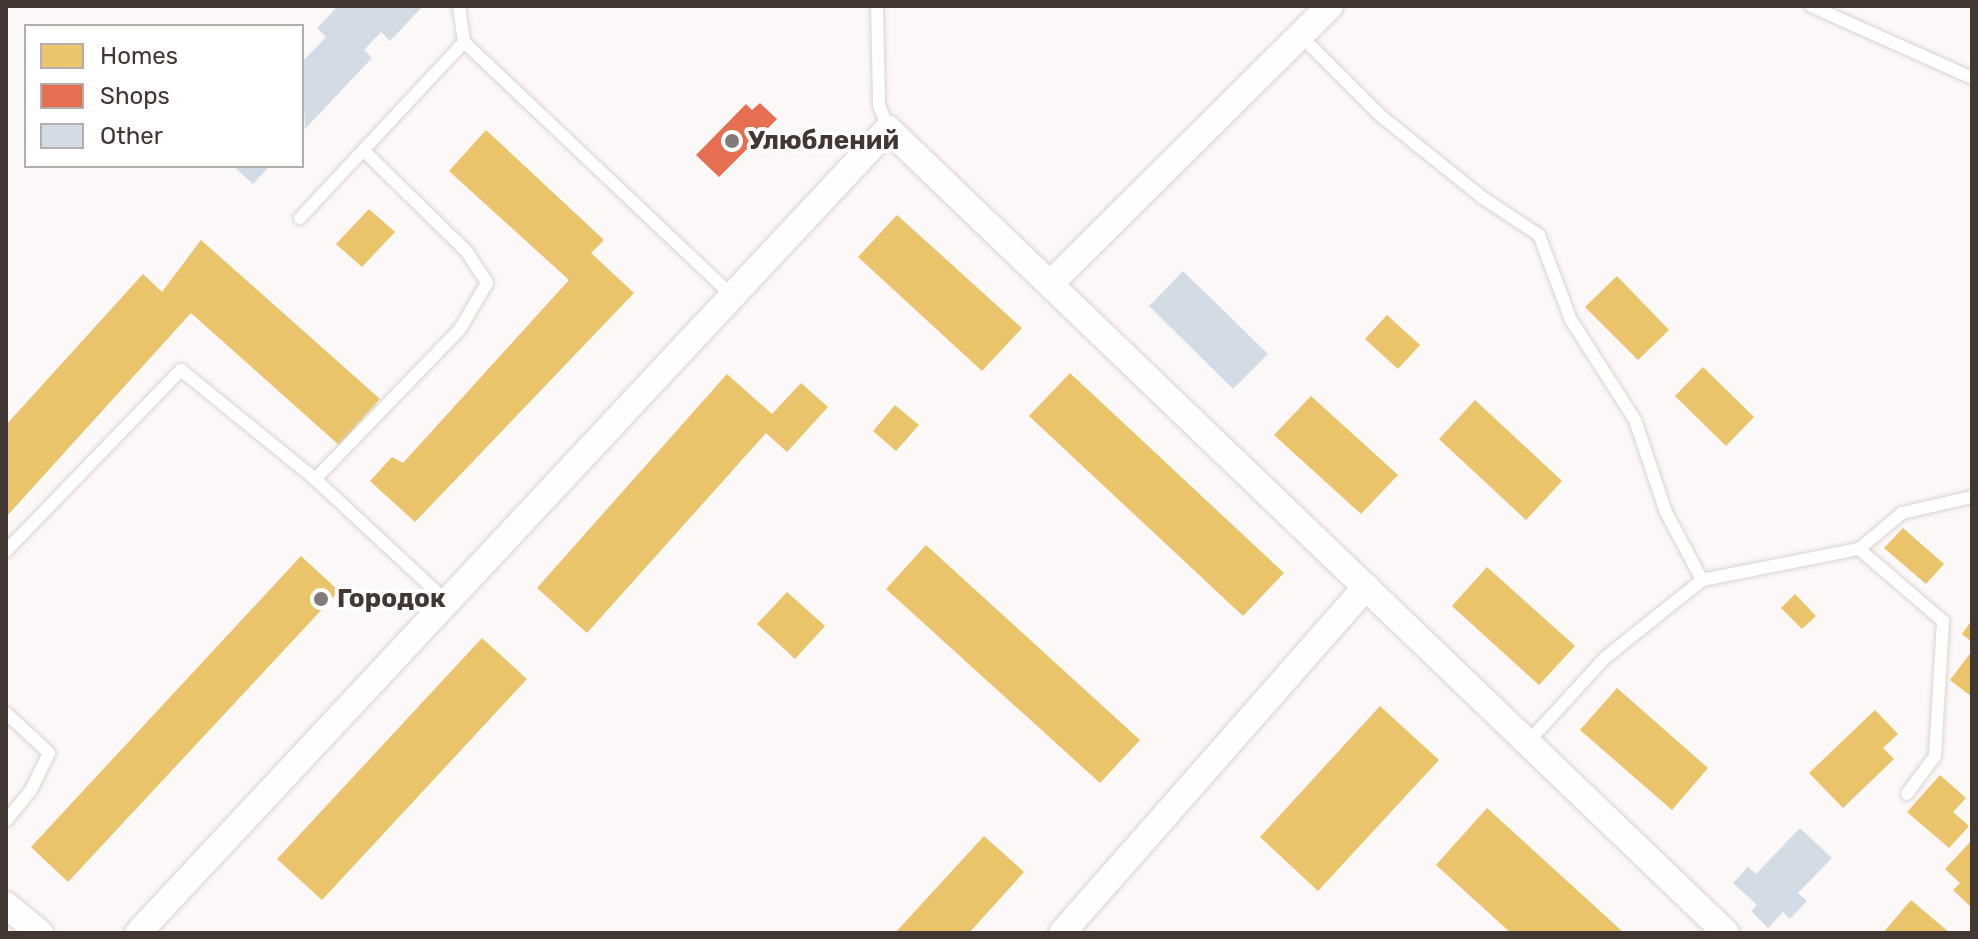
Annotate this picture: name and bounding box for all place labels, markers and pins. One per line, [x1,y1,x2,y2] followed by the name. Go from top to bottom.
[748,125,899,157] place label: Улюблений
[723,132,741,150] marker: Улюблений
[337,583,446,615] place label: Городок
[312,590,330,608] marker: Городок

